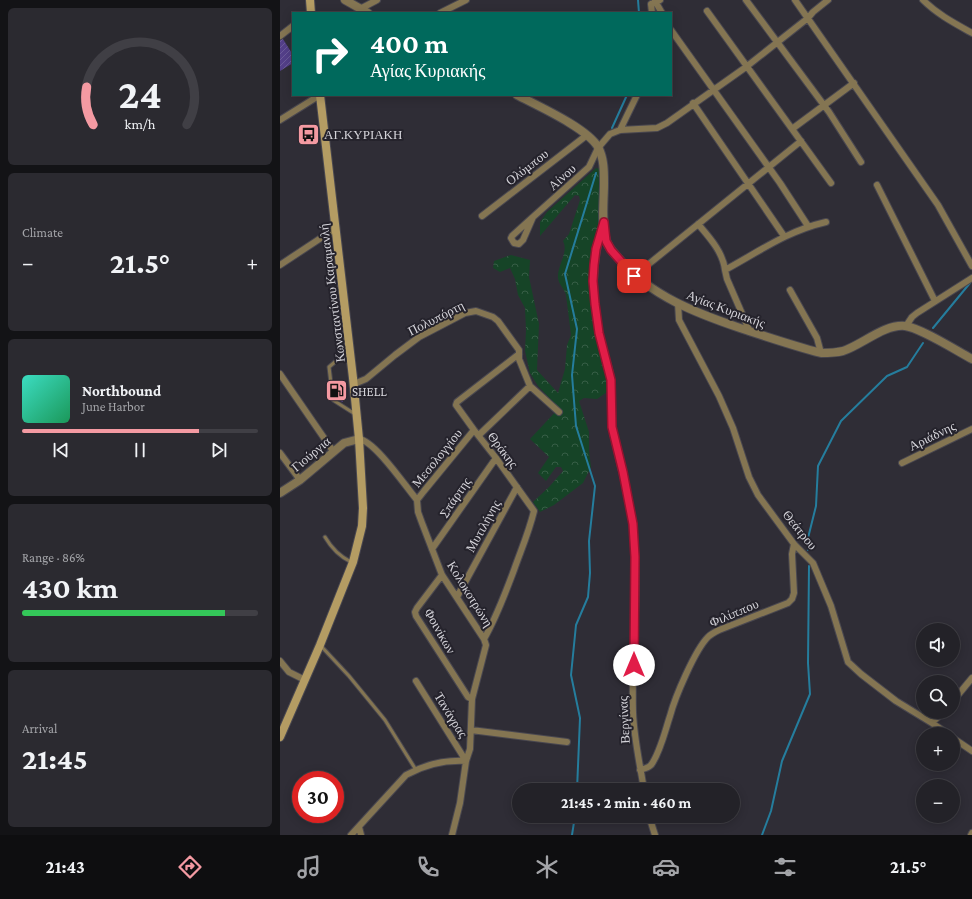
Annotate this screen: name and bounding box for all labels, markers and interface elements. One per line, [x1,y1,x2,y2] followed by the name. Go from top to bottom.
[304,28,356,80] icon: right
[370,28,448,59] text: 400 m
[370,61,485,81] text: Αγίας Κυριακής
[118,71,162,117] text: 24
[125,115,156,131] text: km/h
[296,121,322,147] bus stop icon: ΑΓ.ΚΥΡΙΑΚΗ
[324,127,402,142] place label: ΑΓ.ΚΥΡΙΑΚΗ
[503,146,551,188] street label: Ολύμπου
[545,161,579,193] street label: Αίνου
[316,222,348,363] street label: Κωνσταντίνου Καραμανλή
[22,225,63,240] text: Climate
[110,246,170,279] text: 21.5°
[22,250,34,275] text: −
[246,250,258,275] text: +
[617,259,651,293] pin
[623,265,645,287] icon: arrive
[684,287,768,331] street label: Αγίας Κυριακής
[405,297,467,339] street label: Πολυπόρτη
[323,378,349,404] fuel station icon: SHELL
[82,383,161,399] text: Northbound
[352,384,387,399] place label: SHELL
[82,399,145,414] text: June Harbor
[906,418,959,454] street label: Αριάδνης
[409,426,465,490] street label: Μεσολογγίου
[485,429,522,472] street label: Θράκης
[289,433,334,475] street label: Γιούργια
[50,439,72,461] icon: previous
[129,439,151,461] icon: pause
[208,439,230,461] icon: next
[436,474,474,520] street label: Σπάρτης
[462,496,504,555] street label: Μυτιλήνης
[780,507,820,553] street label: Θεάτρου
[22,550,85,565] text: Range · 86%
[444,558,496,630] street label: Κολοκοτρώνη
[22,571,118,604] text: 430 km
[707,596,761,630] street label: Φιλίππου
[421,606,459,656] street label: Φοινίκων
[916,623,960,823] map controls
[916,623,960,667] button: sound
[613,644,655,686] position arrow
[916,675,960,719] button: search
[431,690,471,741] street label: Τανάγρας
[615,695,633,744] street label: Βεργίνας
[22,721,57,736] text: Arrival
[916,727,960,771] button: +
[22,742,88,775] text: 21:45
[292,771,344,823] speed limit sign: 30
[916,779,960,823] button: −
[561,795,691,811] text: 21:45 · 2 min · 460 m
[176,853,204,881] icon: directions
[295,853,323,881] icon: music
[414,853,442,881] icon: phone
[533,853,561,881] icon: climate
[652,853,680,881] icon: car
[771,853,799,881] icon: filters
[46,857,85,877] text: 21:43
[890,857,926,877] text: 21.5°

